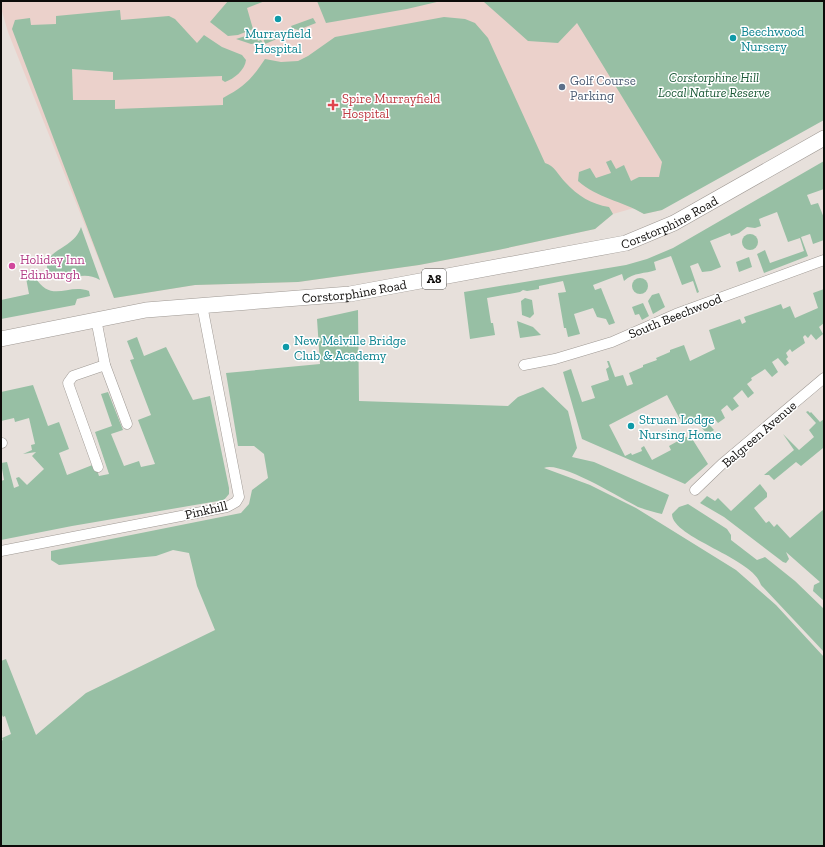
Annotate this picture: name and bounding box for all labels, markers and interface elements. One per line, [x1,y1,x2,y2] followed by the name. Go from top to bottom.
[273,14,283,24] marker: Murrayfield Hospital
[741,24,804,54] place label: Beechwood Nursery
[245,26,311,56] place label: Murrayfield Hospital
[728,33,738,43] marker: Beechwood Nursery
[658,70,770,100] park label: Corstorphine Hill Local Nature Reserve
[570,73,636,103] place label: Golf Course Parking
[557,82,567,92] marker: Golf Course Parking
[342,91,440,121] place label: Spire Murrayfield Hospital
[327,99,339,111] marker: Spire Murrayfield Hospital
[620,192,720,251] street label: Corstorphine Road
[20,252,85,282] place label: Holiday Inn Edinburgh
[7,261,17,271] marker: Holiday Inn Edinburgh
[422,269,446,289] road number: A8
[301,276,408,305] street label: Corstorphine Road
[626,290,724,342] street label: South Beechwood
[294,333,406,363] place label: New Melville Bridge Club & Academy
[281,342,291,352] marker: New Melville Bridge Club & Academy
[719,398,799,470] street label: Balgreen Avenue
[639,412,721,442] place label: Struan Lodge Nursing Home
[626,421,636,431] marker: Struan Lodge Nursing Home
[183,498,229,522] street label: Pinkhill

